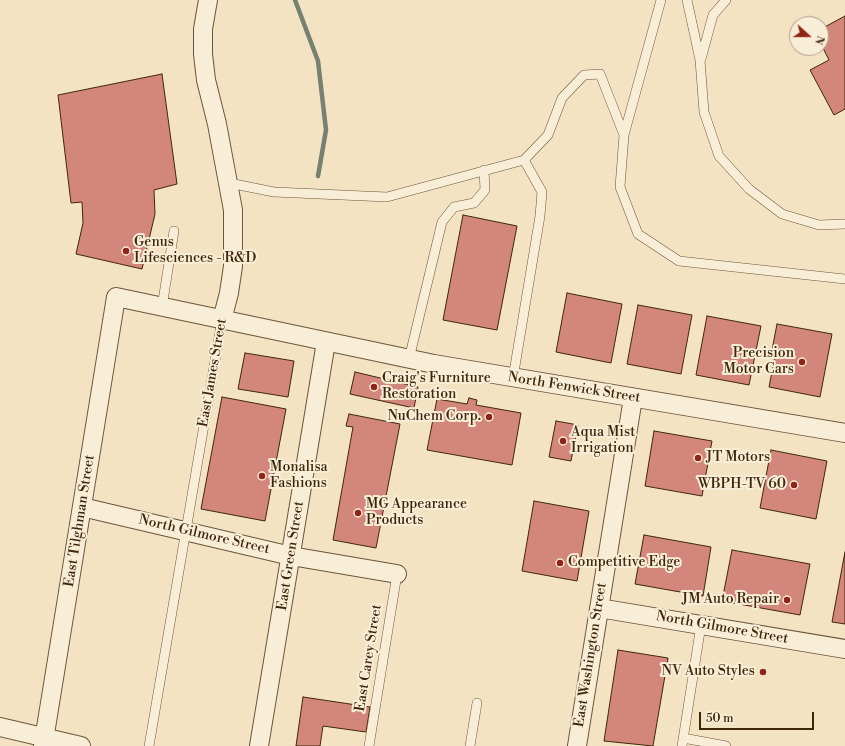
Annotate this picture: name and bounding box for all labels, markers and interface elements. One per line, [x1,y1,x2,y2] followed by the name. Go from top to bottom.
[789,16,829,56] north arrow
[811,33,827,47] text: N
[134,235,256,268] place label: Genus Lifesciences - R&D
[121,246,131,256] marker: Genus Lifesciences - R&D
[195,317,231,429] street label: East James Street
[723,346,794,378] place label: Precision Motor Cars
[797,357,807,367] marker: Precision Motor Cars
[506,369,642,407] street label: North Fenwick Street
[382,371,491,404] place label: Craig's Furniture Restoration
[369,382,379,392] marker: Craig's Furniture Restoration
[387,409,481,425] place label: NuChem Corp.
[484,412,494,422] marker: NuChem Corp.
[571,425,635,458] place label: Aqua Mist Irrigation
[558,436,568,446] marker: Aqua Mist Irrigation
[706,450,770,466] place label: JT Motors
[693,453,703,463] marker: JT Motors
[61,454,99,588] street label: East Tilghman Street
[270,460,328,492] place label: Monalisa Fashions
[257,471,267,481] marker: Monalisa Fashions
[698,477,786,493] place label: WBPH-TV 60
[789,480,799,490] marker: WBPH-TV 60
[366,497,467,530] place label: MG Appearance Products
[274,500,308,612] street label: East Green Street
[353,508,363,518] marker: MG Appearance Products
[137,512,271,558] street label: North Gilmore Street
[568,555,680,571] place label: Competitive Edge
[555,558,565,568] marker: Competitive Edge
[571,581,611,729] street label: East Washington Street
[682,592,779,608] place label: JM Auto Repair
[782,595,792,605] marker: JM Auto Repair
[352,603,386,713] street label: East Carey Street
[655,608,789,648] street label: North Gilmore Street
[662,664,755,680] place label: NV Auto Styles
[758,667,768,677] marker: NV Auto Styles
[701,704,816,730] scale bar
[706,711,734,726] text: 50 m

